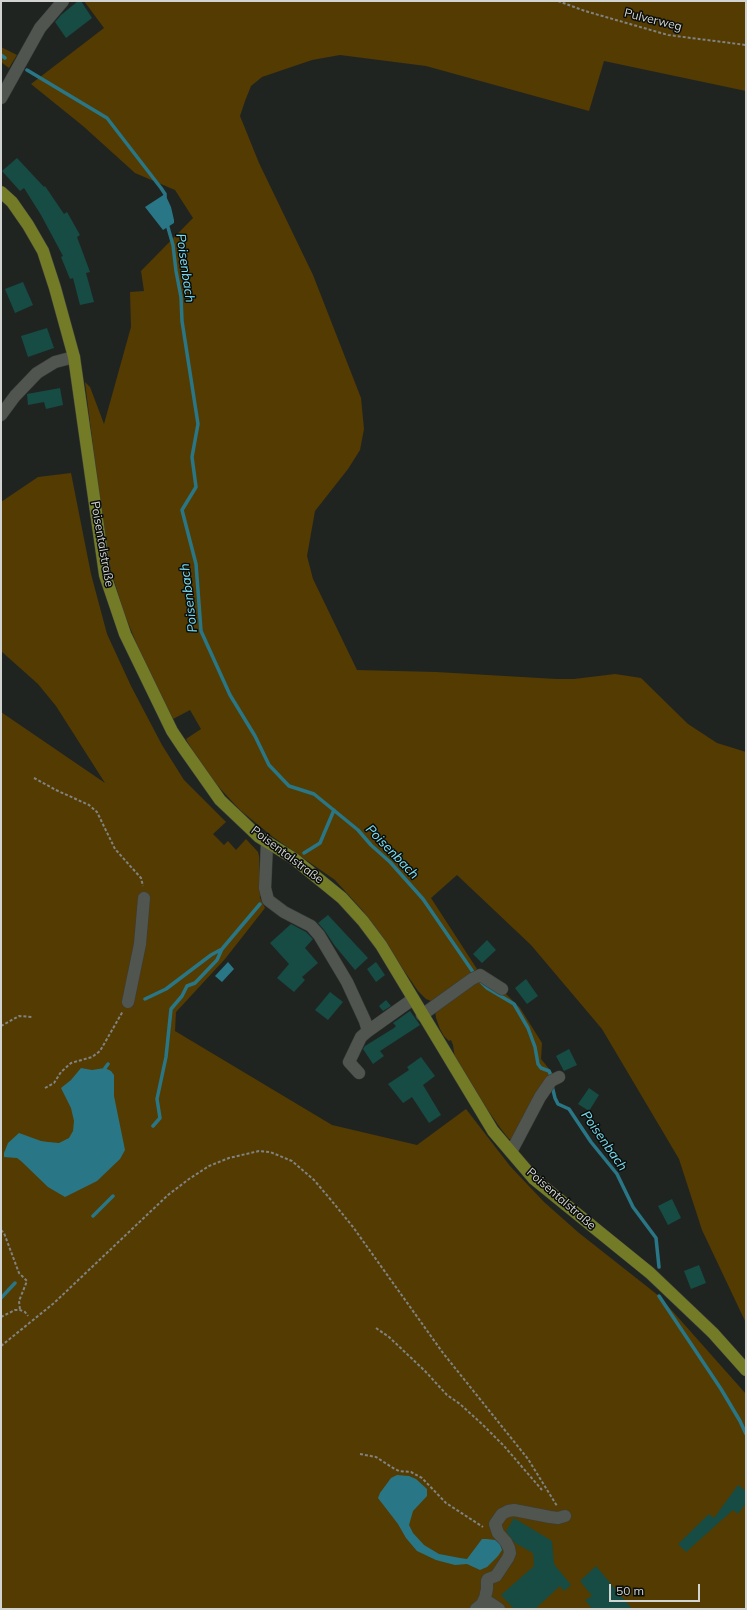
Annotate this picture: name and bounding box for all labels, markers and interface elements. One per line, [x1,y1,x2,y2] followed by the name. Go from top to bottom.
[623,6,683,34] street label: Pulverweg
[172,233,198,303] water label: Poisenbach
[87,500,117,588] street label: Poisentalstraße
[177,563,201,633] water label: Poisenbach
[362,822,422,882] water label: Poisenbach
[248,823,326,887] street label: Poisentalstraße
[578,1108,630,1174] water label: Poisenbach
[524,1165,598,1233] street label: Poisentalstraße
[611,1576,702,1602] scale bar
[616,1583,644,1598] text: 50 m

